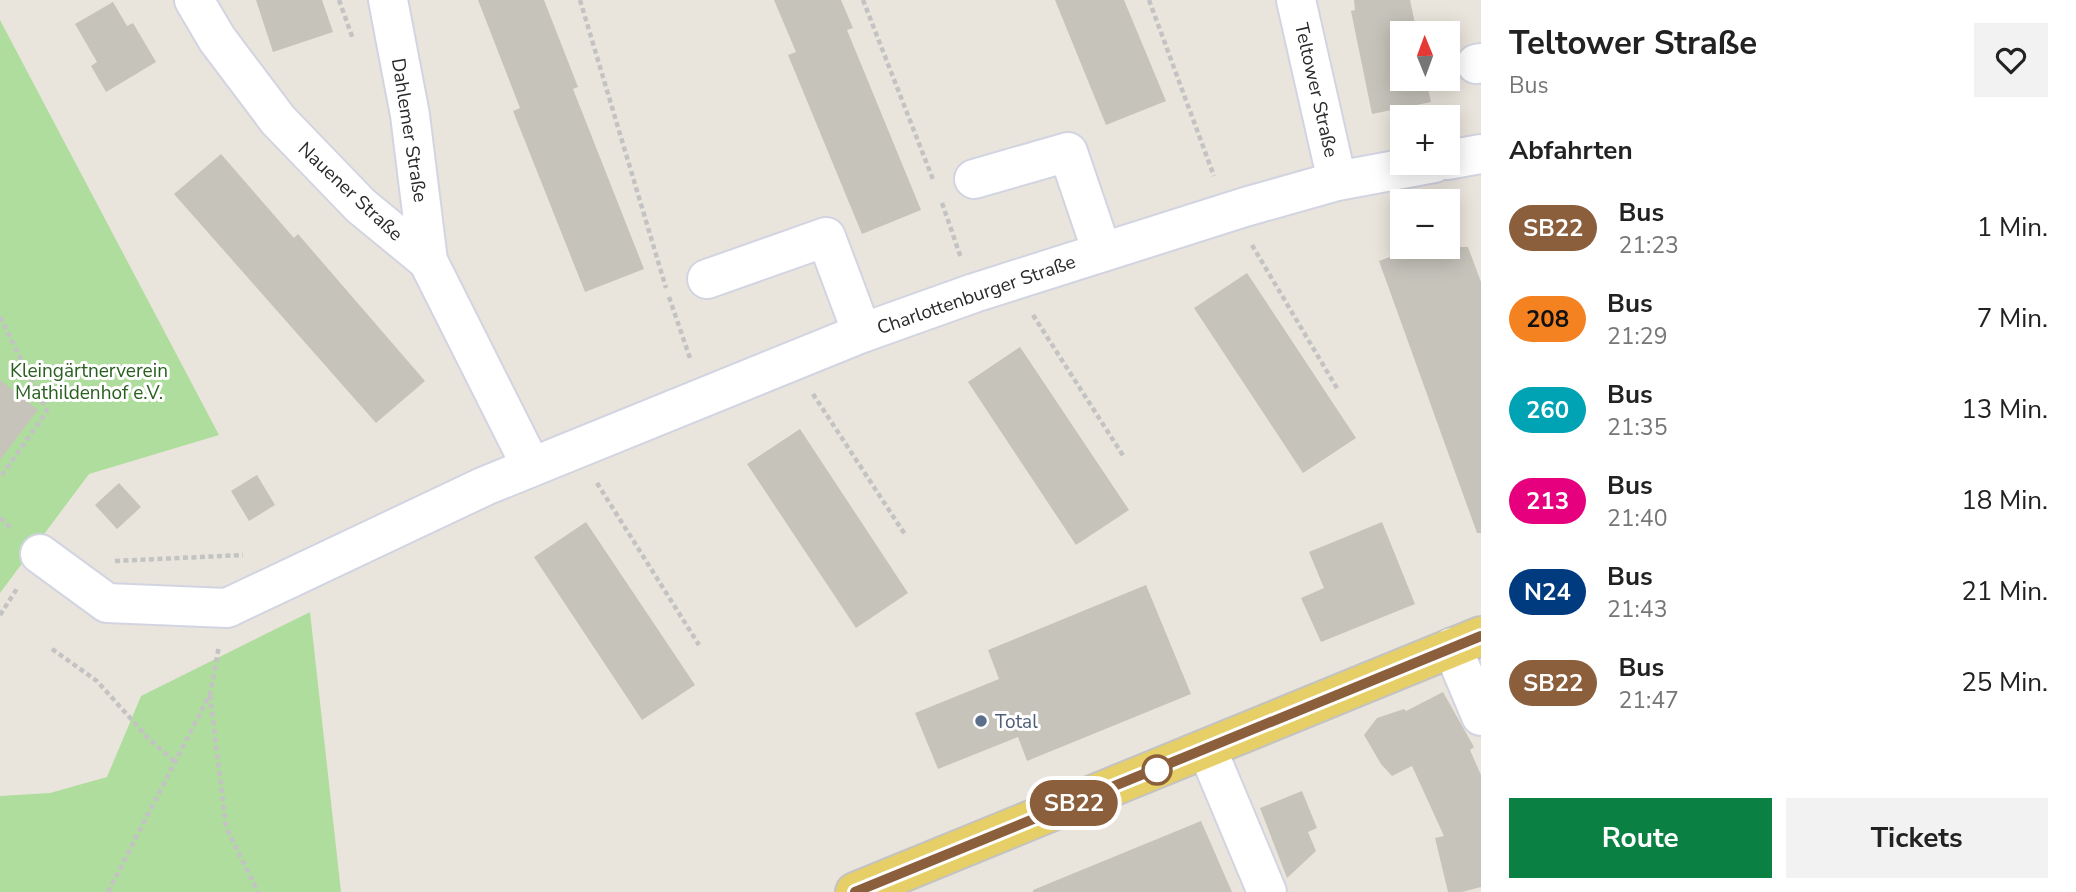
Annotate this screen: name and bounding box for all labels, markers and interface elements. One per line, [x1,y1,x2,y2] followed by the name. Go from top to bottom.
[1288,21,1344,160] street label: Teltower Straße
[1390,21,1460,91] north arrow
[1390,21,1460,259] map controls
[1509,21,1757,66] text: Teltower Straße
[1974,23,2048,97] button: heart
[385,56,433,204] street label: Dahlemer Straße
[1509,70,1549,101] text: Bus
[1390,105,1460,175] button: +
[1509,133,1633,168] text: Abfahrten
[292,136,408,247] street label: Nauener Straße
[1390,189,1460,259] button: −
[1618,195,1664,230] text: Bus
[1977,210,2048,245] text: 1 Min.
[1523,212,1583,244] text: SB22
[1618,230,1679,261] text: 21:23
[874,249,1079,341] street label: Charlottenburger Straße
[1607,286,1653,321] text: Bus
[1977,301,2048,336] text: 7 Min.
[1526,303,1569,335] text: 208
[1607,321,1667,352] text: 21:29
[10,358,168,406] park label: Kleingärtnerverein Mathildenhof e.V.
[1607,377,1653,412] text: Bus
[1961,392,2048,427] text: 13 Min.
[1526,394,1569,426] text: 260
[1607,412,1667,443] text: 21:35
[1607,468,1653,503] text: Bus
[1961,483,2048,518] text: 18 Min.
[1526,485,1569,517] text: 213
[1607,503,1667,534] text: 21:40
[1607,559,1653,594] text: Bus
[1961,574,2048,609] text: 21 Min.
[1524,576,1571,608] text: N24
[1607,594,1667,625] text: 21:43
[1618,650,1664,685] text: Bus
[1961,665,2048,700] text: 25 Min.
[1523,667,1583,699] text: SB22
[1618,685,1679,716] text: 21:47
[995,709,1038,735] place label: Total
[973,713,989,729] marker: Total
[1142,755,1172,785] unlabelled marker
[1025,780,1123,826] line badge: SB22
[1044,787,1104,819] text: SB22
[1509,798,1772,878] button: Route
[1786,798,2048,878] button: Tickets

